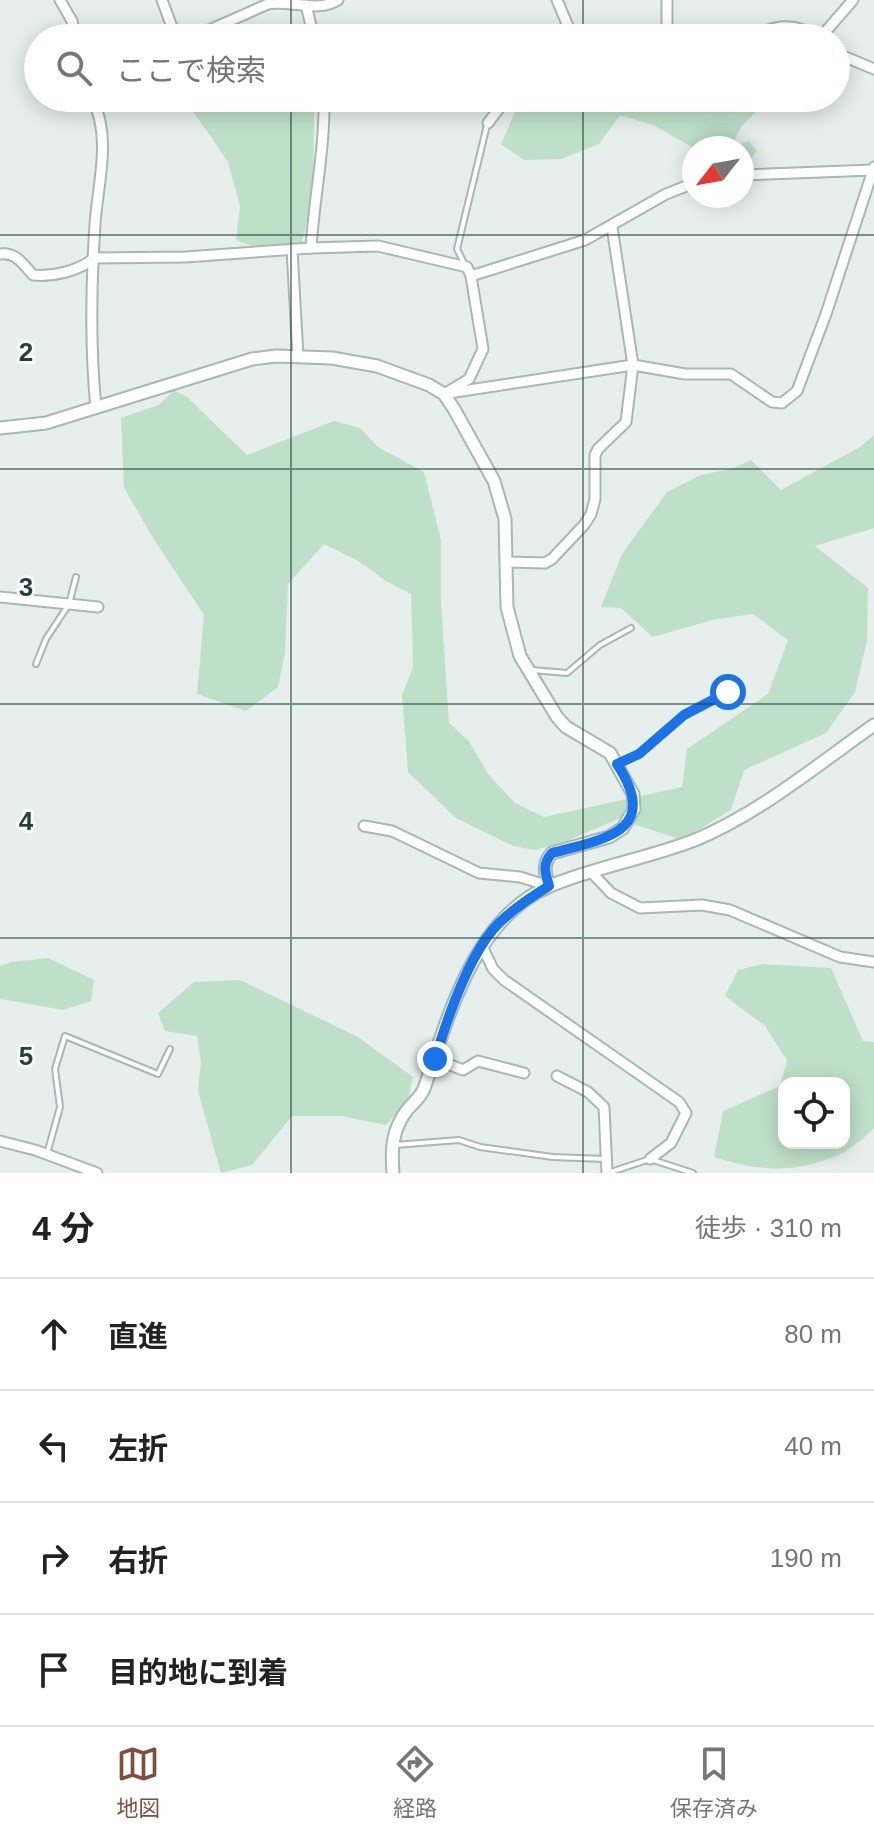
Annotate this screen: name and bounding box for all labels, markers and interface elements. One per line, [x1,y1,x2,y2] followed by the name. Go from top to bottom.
[24,24,850,112] search box
[52,46,96,90] icon: search
[116,54,266,87] text: ここで検索
[682,136,754,208] north arrow
[19,337,33,367] text: 2
[19,572,33,602] text: 3
[710,674,746,710] route start
[19,806,34,836] text: 4
[19,1041,33,1071] text: 5
[417,1041,453,1077] route end
[778,1077,850,1149] map controls
[778,1077,850,1149] button: locate
[32,1209,94,1247] text: 4 分
[695,1213,842,1243] text: 徒歩 · 310 m
[32,1312,76,1356] icon: ahead
[784,1319,842,1349] text: 80 m
[108,1320,168,1353] text: 直進
[32,1424,76,1468] icon: left
[784,1431,842,1461] text: 40 m
[108,1432,168,1465] text: 左折
[32,1536,76,1580] icon: right
[770,1543,842,1573] text: 190 m
[108,1544,168,1577] text: 右折
[32,1648,76,1692] icon: arrive
[108,1656,288,1689] text: 目的地に到着
[116,1742,160,1822] tab: 地図
[393,1742,437,1822] tab: 経路
[670,1742,758,1822] tab: 保存済み

